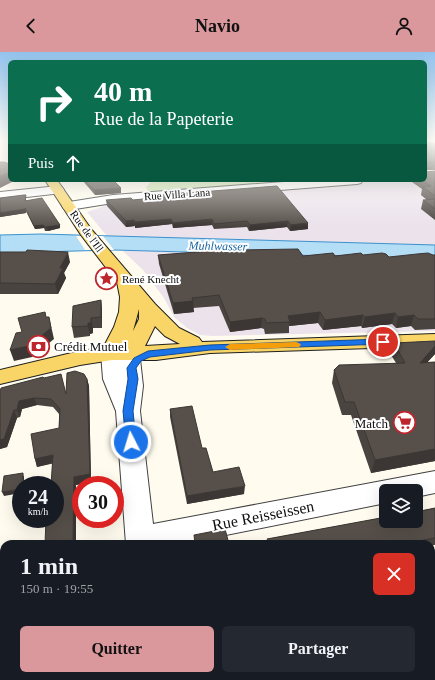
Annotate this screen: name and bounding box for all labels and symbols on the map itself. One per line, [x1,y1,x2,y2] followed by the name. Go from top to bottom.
[143,186,211,202] street label: Rue Villa Lana
[68,208,106,254] street label: Rue de l'Ill
[188,238,248,254] water label: Muhlwasser
[93,266,119,292] place icon: René Knecht
[122,273,179,285] place label: René Knecht
[366,325,400,359] pin
[26,333,52,359] bank icon: Crédit Mutuel
[54,339,128,354] place label: Crédit Mutuel
[391,410,417,436] supermarket icon: Match
[355,416,388,431] place label: Match
[110,421,152,463] position arrow
[72,476,124,528] speed limit sign: 30
[211,497,316,534] street label: Rue Reisseissen

